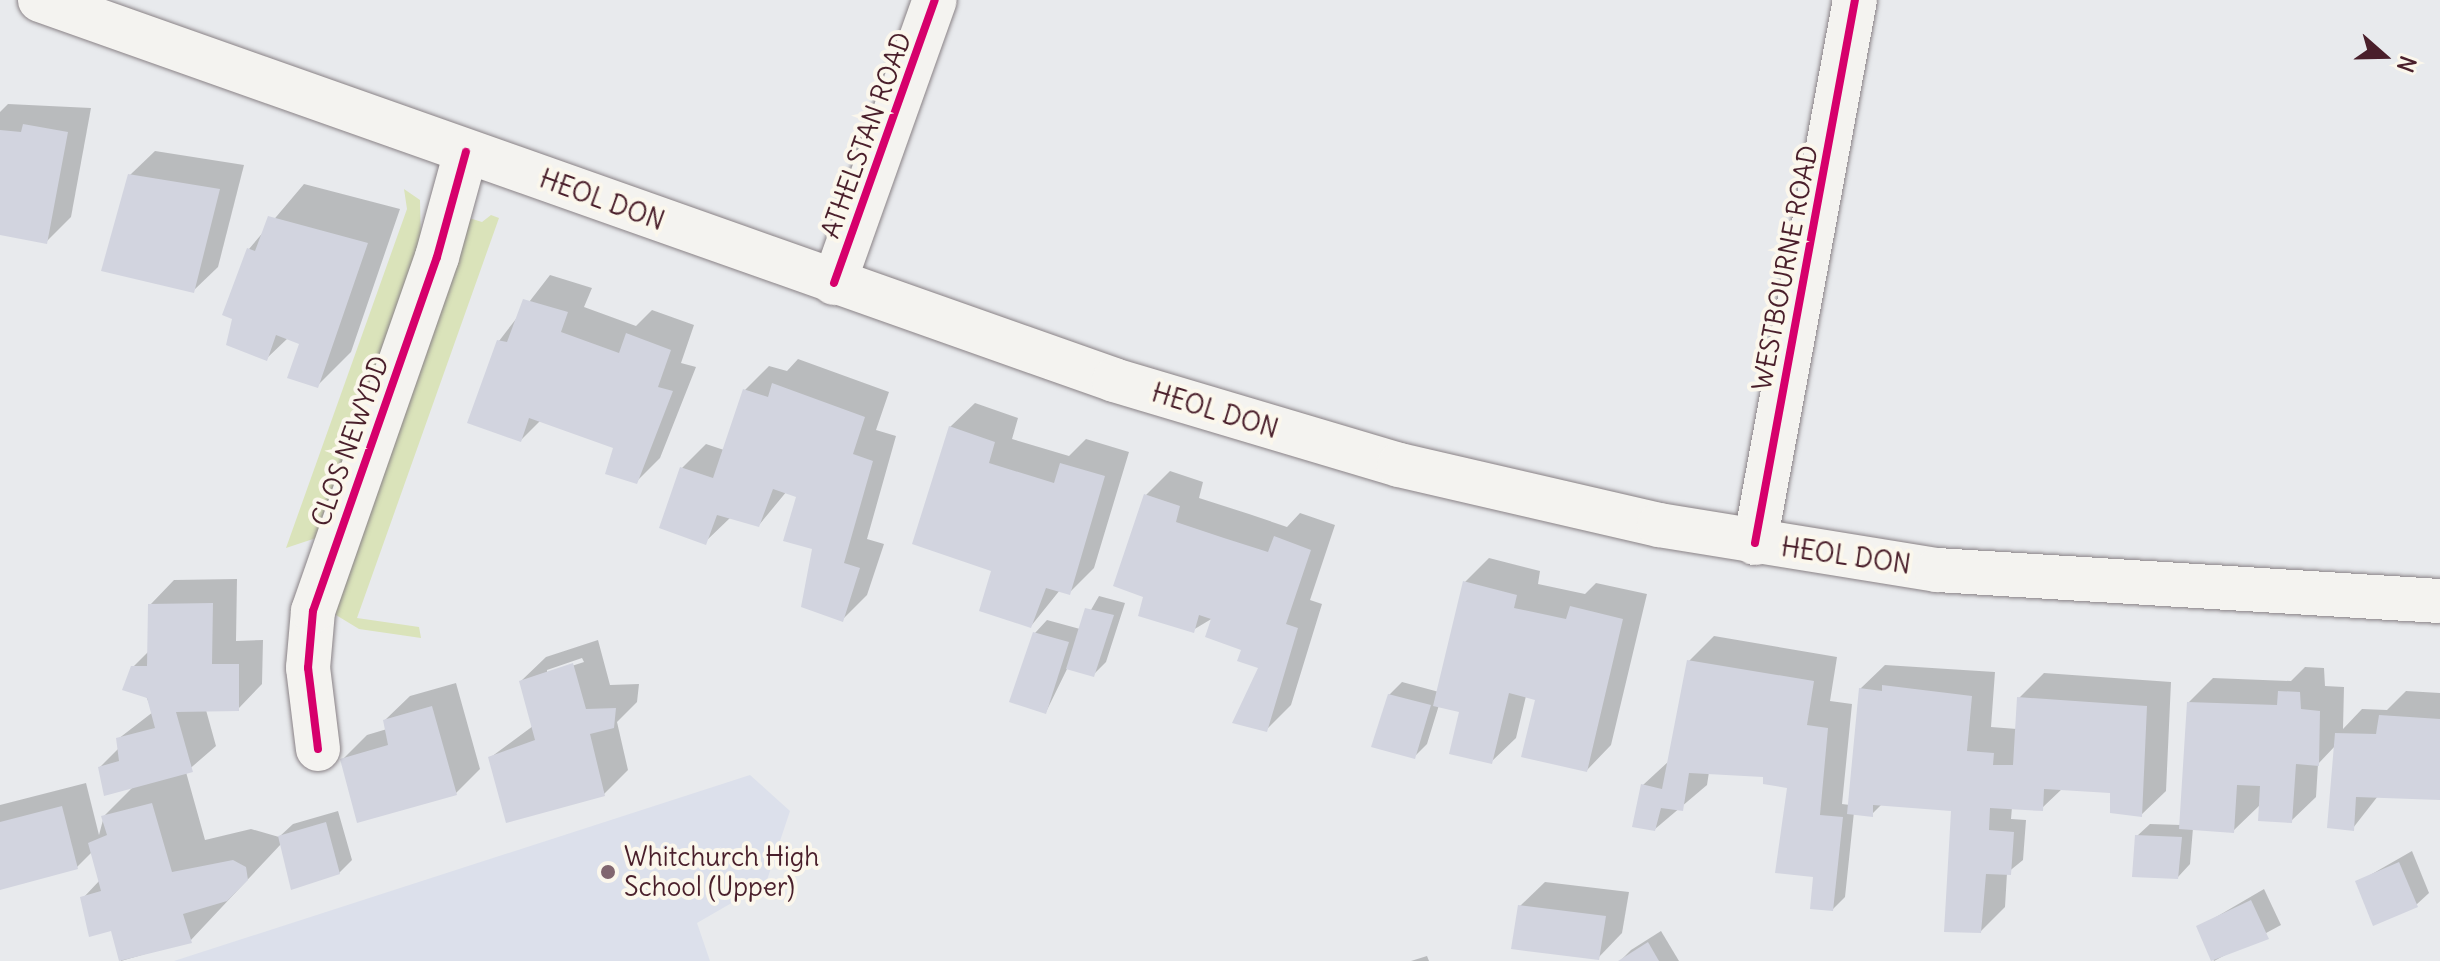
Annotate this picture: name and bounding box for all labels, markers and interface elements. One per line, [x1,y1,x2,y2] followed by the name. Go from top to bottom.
[2344,16,2424,96] north arrow
[814,28,918,242] street label: ATHELSTAN ROAD
[2391,52,2422,76] text: N
[1746,143,1824,393] street label: WESTBOURNE ROAD
[535,163,669,237] street label: HEOL DON
[305,351,395,531] street label: CLOS NEWYDD
[1148,377,1282,445] street label: HEOL DON
[1779,531,1913,581] street label: HEOL DON
[624,841,819,902] place label: Whitchurch High School (Upper)
[599,863,617,881] marker: Whitchurch High School (Upper)

